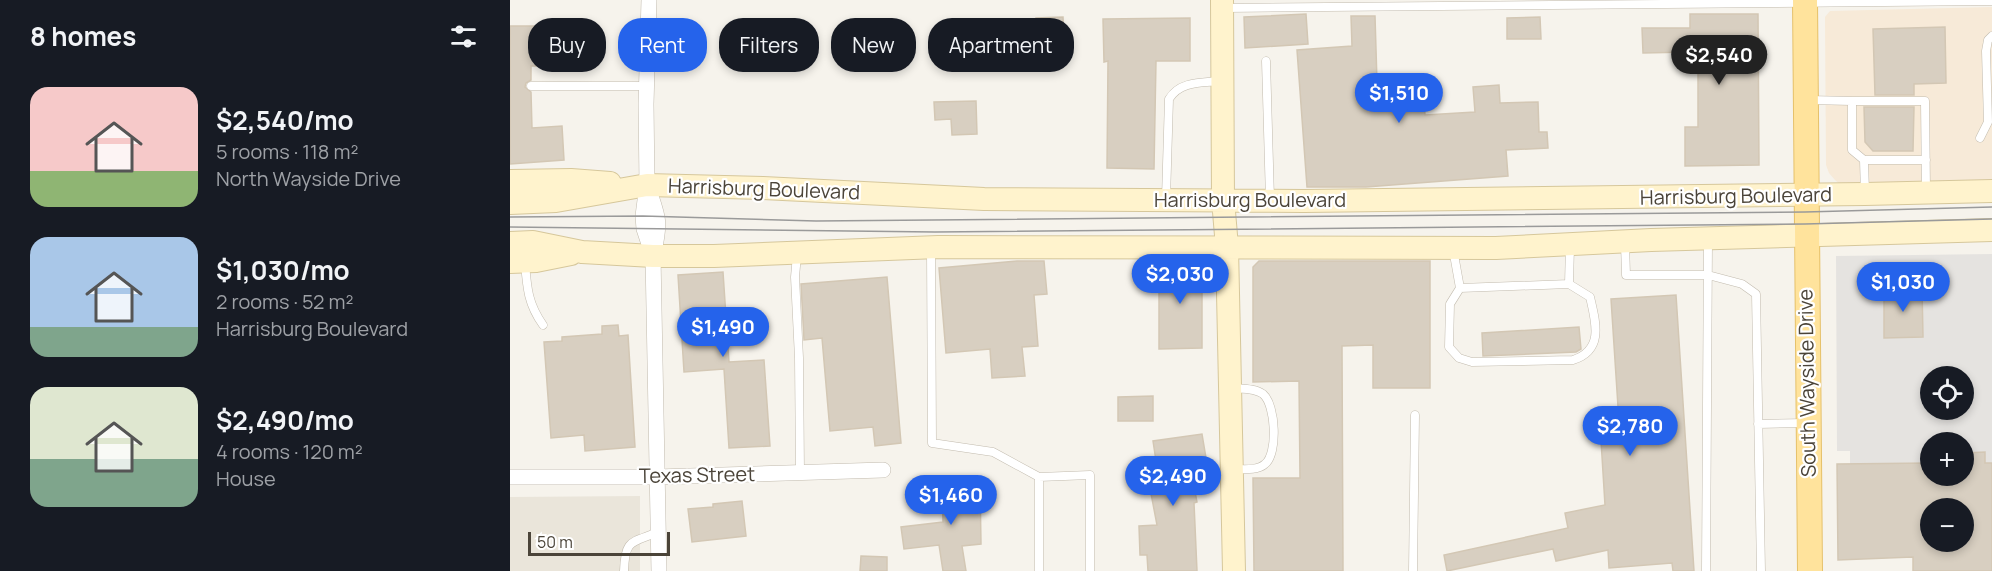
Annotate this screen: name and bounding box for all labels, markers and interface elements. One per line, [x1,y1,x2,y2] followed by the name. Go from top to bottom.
[30,18,136,54] text: 8 homes
[528,18,606,72] chip: Buy
[618,18,707,72] chip: Rent
[719,18,819,72] chip: Filters
[831,18,916,72] chip: New
[928,18,1074,72] chip: Apartment
[447,20,480,53] icon: filters
[1670,35,1768,86] pin: $2,540
[1685,41,1753,68] text: $2,540
[1350,73,1448,124] pin: $1,510
[1369,79,1429,106] text: $1,510
[216,102,354,138] text: $2,540/mo
[78,111,150,183] icon: home
[216,138,358,165] text: 5 rooms · 118 m²
[216,165,401,192] text: North Wayside Drive
[667,172,861,205] street label: Harrisburg Boulevard
[1640,180,1832,211] street label: Harrisburg Boulevard
[1154,186,1346,213] street label: Harrisburg Boulevard
[216,252,350,288] text: $1,030/mo
[1131,254,1229,305] pin: $2,030
[1146,260,1214,287] text: $2,030
[78,261,150,333] icon: home
[1854,262,1952,313] pin: $1,030
[1871,268,1935,295] text: $1,030
[216,288,353,315] text: 2 rooms · 52 m²
[1791,289,1822,477] street label: South Wayside Drive
[674,307,772,358] pin: $1,490
[691,313,755,340] text: $1,490
[216,315,408,342] text: Harrisburg Boulevard
[1920,366,1974,552] map controls
[1920,366,1974,420] button: locate
[216,402,354,438] text: $2,490/mo
[1581,406,1679,457] pin: $2,780
[78,411,150,483] icon: home
[1597,412,1663,439] text: $2,780
[1920,432,1974,486] button: +
[216,438,363,465] text: 4 rooms · 120 m²
[1124,456,1222,507] pin: $2,490
[639,460,755,489] street label: Texas Street
[1139,462,1207,489] text: $2,490
[216,465,276,492] text: House
[902,475,1000,526] pin: $1,460
[919,481,983,508] text: $1,460
[1920,498,1974,552] button: −
[528,529,670,556] scale bar
[537,531,573,553] text: 50 m

